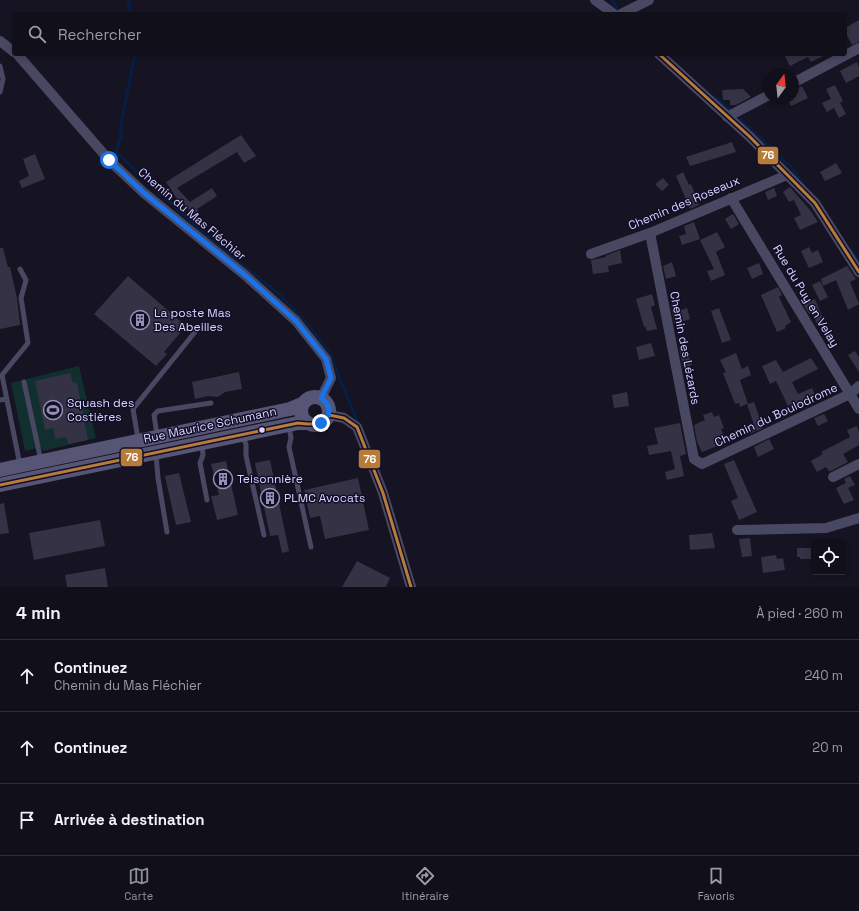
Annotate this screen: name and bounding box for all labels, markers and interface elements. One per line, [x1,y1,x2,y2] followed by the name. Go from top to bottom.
[12,12,847,56] search box
[26,23,48,45] icon: search
[58,25,141,44] text: Rechercher
[763,68,799,104] north arrow
[757,146,779,165] line badge: 76
[762,148,775,162] text: 76
[100,151,118,169] route start
[135,164,250,264] street label: Chemin du Mas Fléchier
[626,172,742,234] street label: Chemin des Roseaux
[769,242,843,350] street label: Rue du Puy en Velay
[666,290,704,406] street label: Chemin des Lézards
[154,305,231,335] place label: La poste Mas Des Abeilles
[129,309,151,331] building icon: La poste Mas Des Abeilles
[712,379,840,451] street label: Chemin du Boulodrome
[67,395,134,425] place label: Squash des Costières
[42,399,64,421] sports icon: Squash des Costières
[142,403,278,447] street label: Rue Maurice Schumann
[312,414,330,432] route end
[257,425,267,435] unlabelled marker
[120,448,143,467] line badge: 76
[358,449,381,469] line badge: 76
[126,450,139,464] text: 76
[364,452,377,466] text: 76
[212,468,234,490] building icon: Teisonnière
[237,471,303,487] place label: Teisonnière
[259,487,281,509] building icon: PLMC Avocats
[284,490,365,506] place label: PLMC Avocats
[811,539,847,575] map controls
[811,539,847,575] button: locate
[16,602,61,624] text: 4 min
[756,605,843,622] text: À pied · 260 m
[54,658,127,677] text: Continuez
[16,665,38,687] icon: ahead
[805,667,843,684] text: 240 m
[54,677,202,694] text: Chemin du Mas Fléchier
[16,737,38,759] icon: ahead
[54,738,127,757] text: Continuez
[812,739,843,756] text: 20 m
[16,809,38,831] icon: arrive
[54,810,204,829] text: Arrivée à destination
[124,865,153,903] tab: Carte
[402,865,449,903] tab: Itinéraire
[698,865,735,903] tab: Favoris

